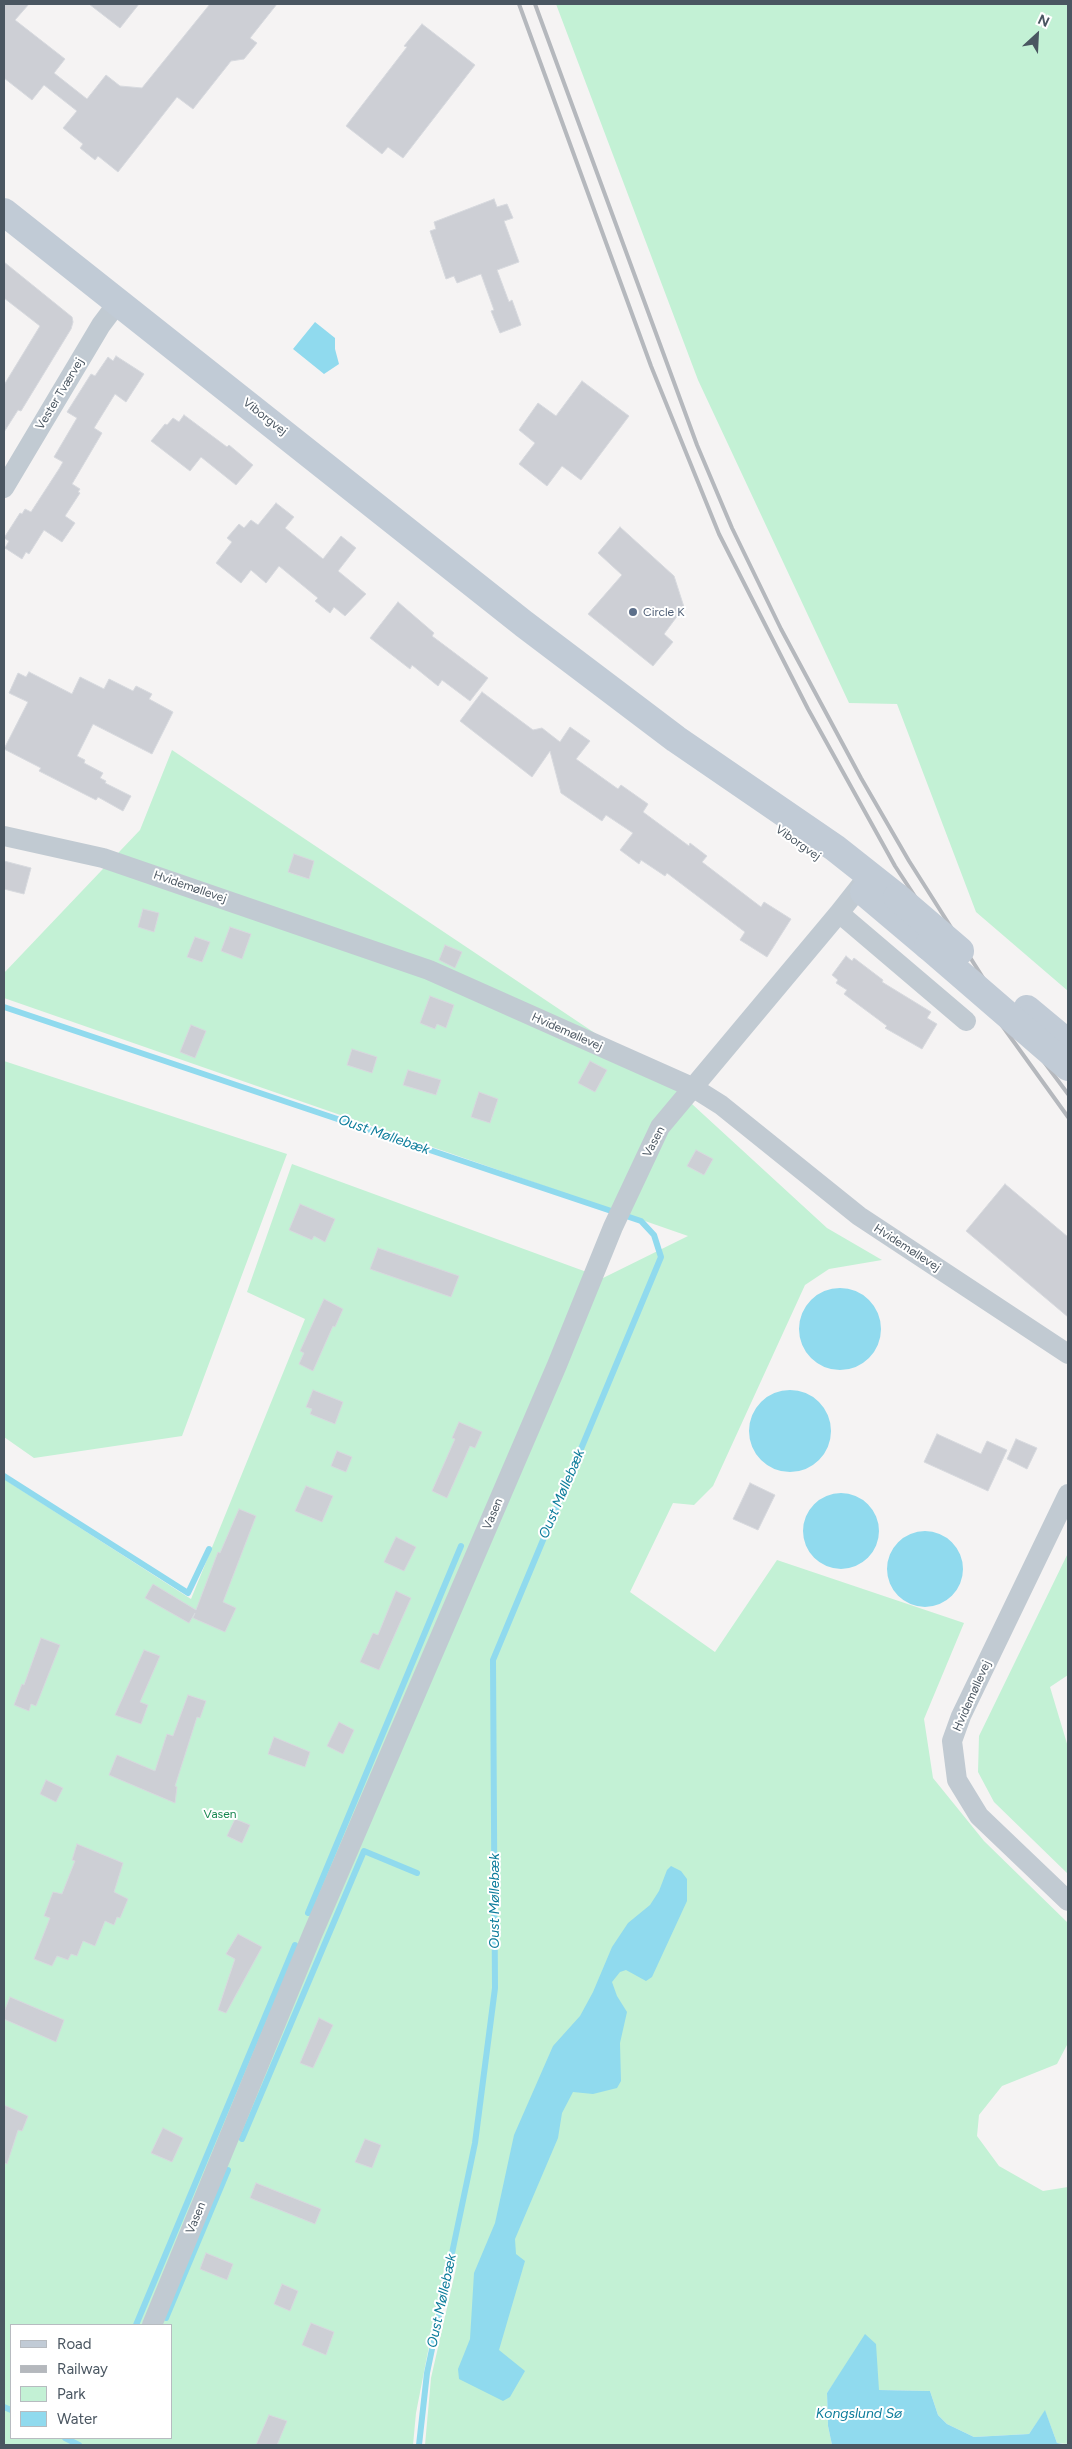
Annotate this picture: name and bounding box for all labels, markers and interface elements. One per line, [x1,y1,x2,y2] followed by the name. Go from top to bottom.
[1012,10,1062,60] north arrow
[1035,11,1052,31] text: N
[33,356,87,432] street label: Vester Tværvej
[240,395,290,439] street label: Viborgvej
[643,605,684,619] place label: Circle K
[627,606,639,618] marker: Circle K
[773,822,823,864] street label: Viborgvej
[152,868,228,906] street label: Hvidemøllevej
[529,1010,605,1054] street label: Hvidemøllevej
[336,1112,432,1158] water label: Oust Møllebæk
[640,1124,668,1160] street label: Vasen
[871,1221,943,1275] street label: Hvidemøllevej
[536,1447,588,1541] water label: Oust Møllebæk
[480,1496,506,1532] street label: Vasen
[950,1658,994,1734] street label: Hvidemøllevej
[204,1807,236,1821] park label: Vasen
[487,1853,503,1949] water label: Oust Møllebæk
[183,2200,209,2236] street label: Vasen
[424,2253,460,2349] water label: Oust Møllebæk
[10,2324,172,2439] legend
[57,2335,92,2353] text: Road
[57,2360,108,2378] text: Railway
[57,2385,86,2403] text: Park
[816,2406,902,2422] water label: Kongslund Sø
[57,2410,97,2428] text: Water

